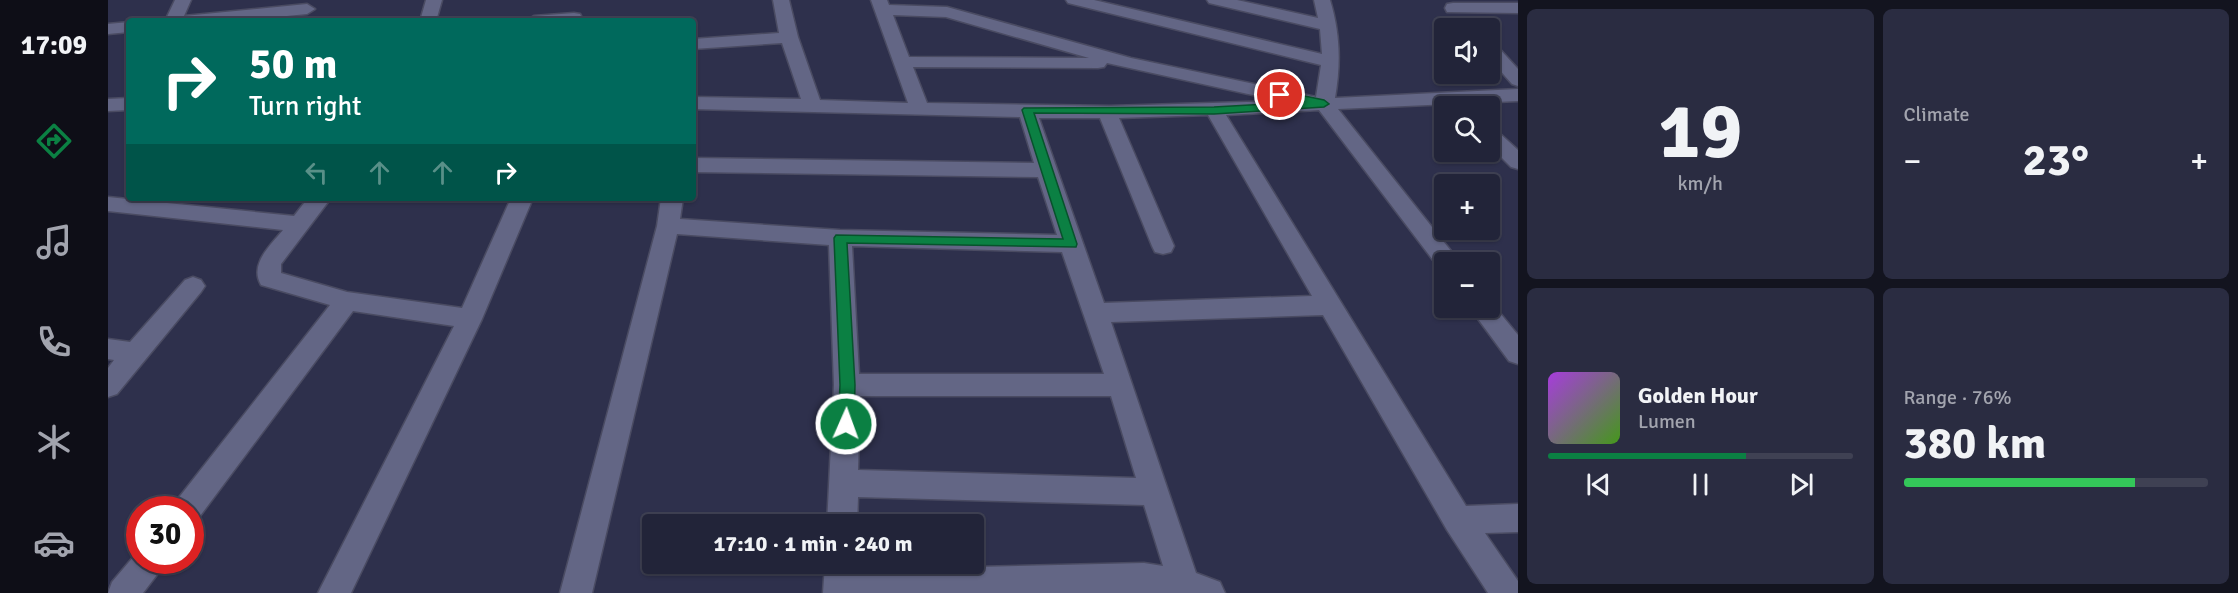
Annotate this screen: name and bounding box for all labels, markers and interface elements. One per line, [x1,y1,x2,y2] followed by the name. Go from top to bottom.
[1434,18,1500,318] map controls
[1434,18,1500,84] button: sound
[21,29,87,62] text: 17:09
[249,39,338,90] text: 50 m
[150,42,228,120] icon: right
[1254,69,1305,120] pin
[1263,78,1296,111] icon: arrive
[1658,84,1742,180] text: 19
[249,90,362,123] text: Turn right
[1434,96,1500,162] button: search
[1904,102,1969,127] text: Climate
[33,120,75,162] icon: directions
[2022,133,2089,188] text: 23°
[1904,141,1921,182] text: −
[2190,141,2208,182] text: +
[300,156,333,189] icon: left
[363,156,396,189] icon: ahead
[426,156,459,189] icon: ahead
[489,156,522,189] icon: right
[1678,171,1723,196] text: km/h
[1434,174,1500,240] button: +
[33,221,75,263] icon: music
[1434,252,1500,318] button: −
[33,321,75,363] icon: phone
[1638,382,1758,409] text: Golden Hour
[1904,385,2012,410] text: Range · 76%
[814,392,878,456] position arrow
[1638,409,1696,434] text: Lumen
[1904,416,2046,471] text: 380 km
[33,421,75,463] icon: climate
[1582,468,1615,501] icon: previous
[1684,468,1717,501] icon: pause
[1785,468,1818,501] icon: next
[126,496,204,574] speed limit sign: 30
[33,522,75,564] icon: car
[713,530,913,557] text: 17:10 · 1 min · 240 m

